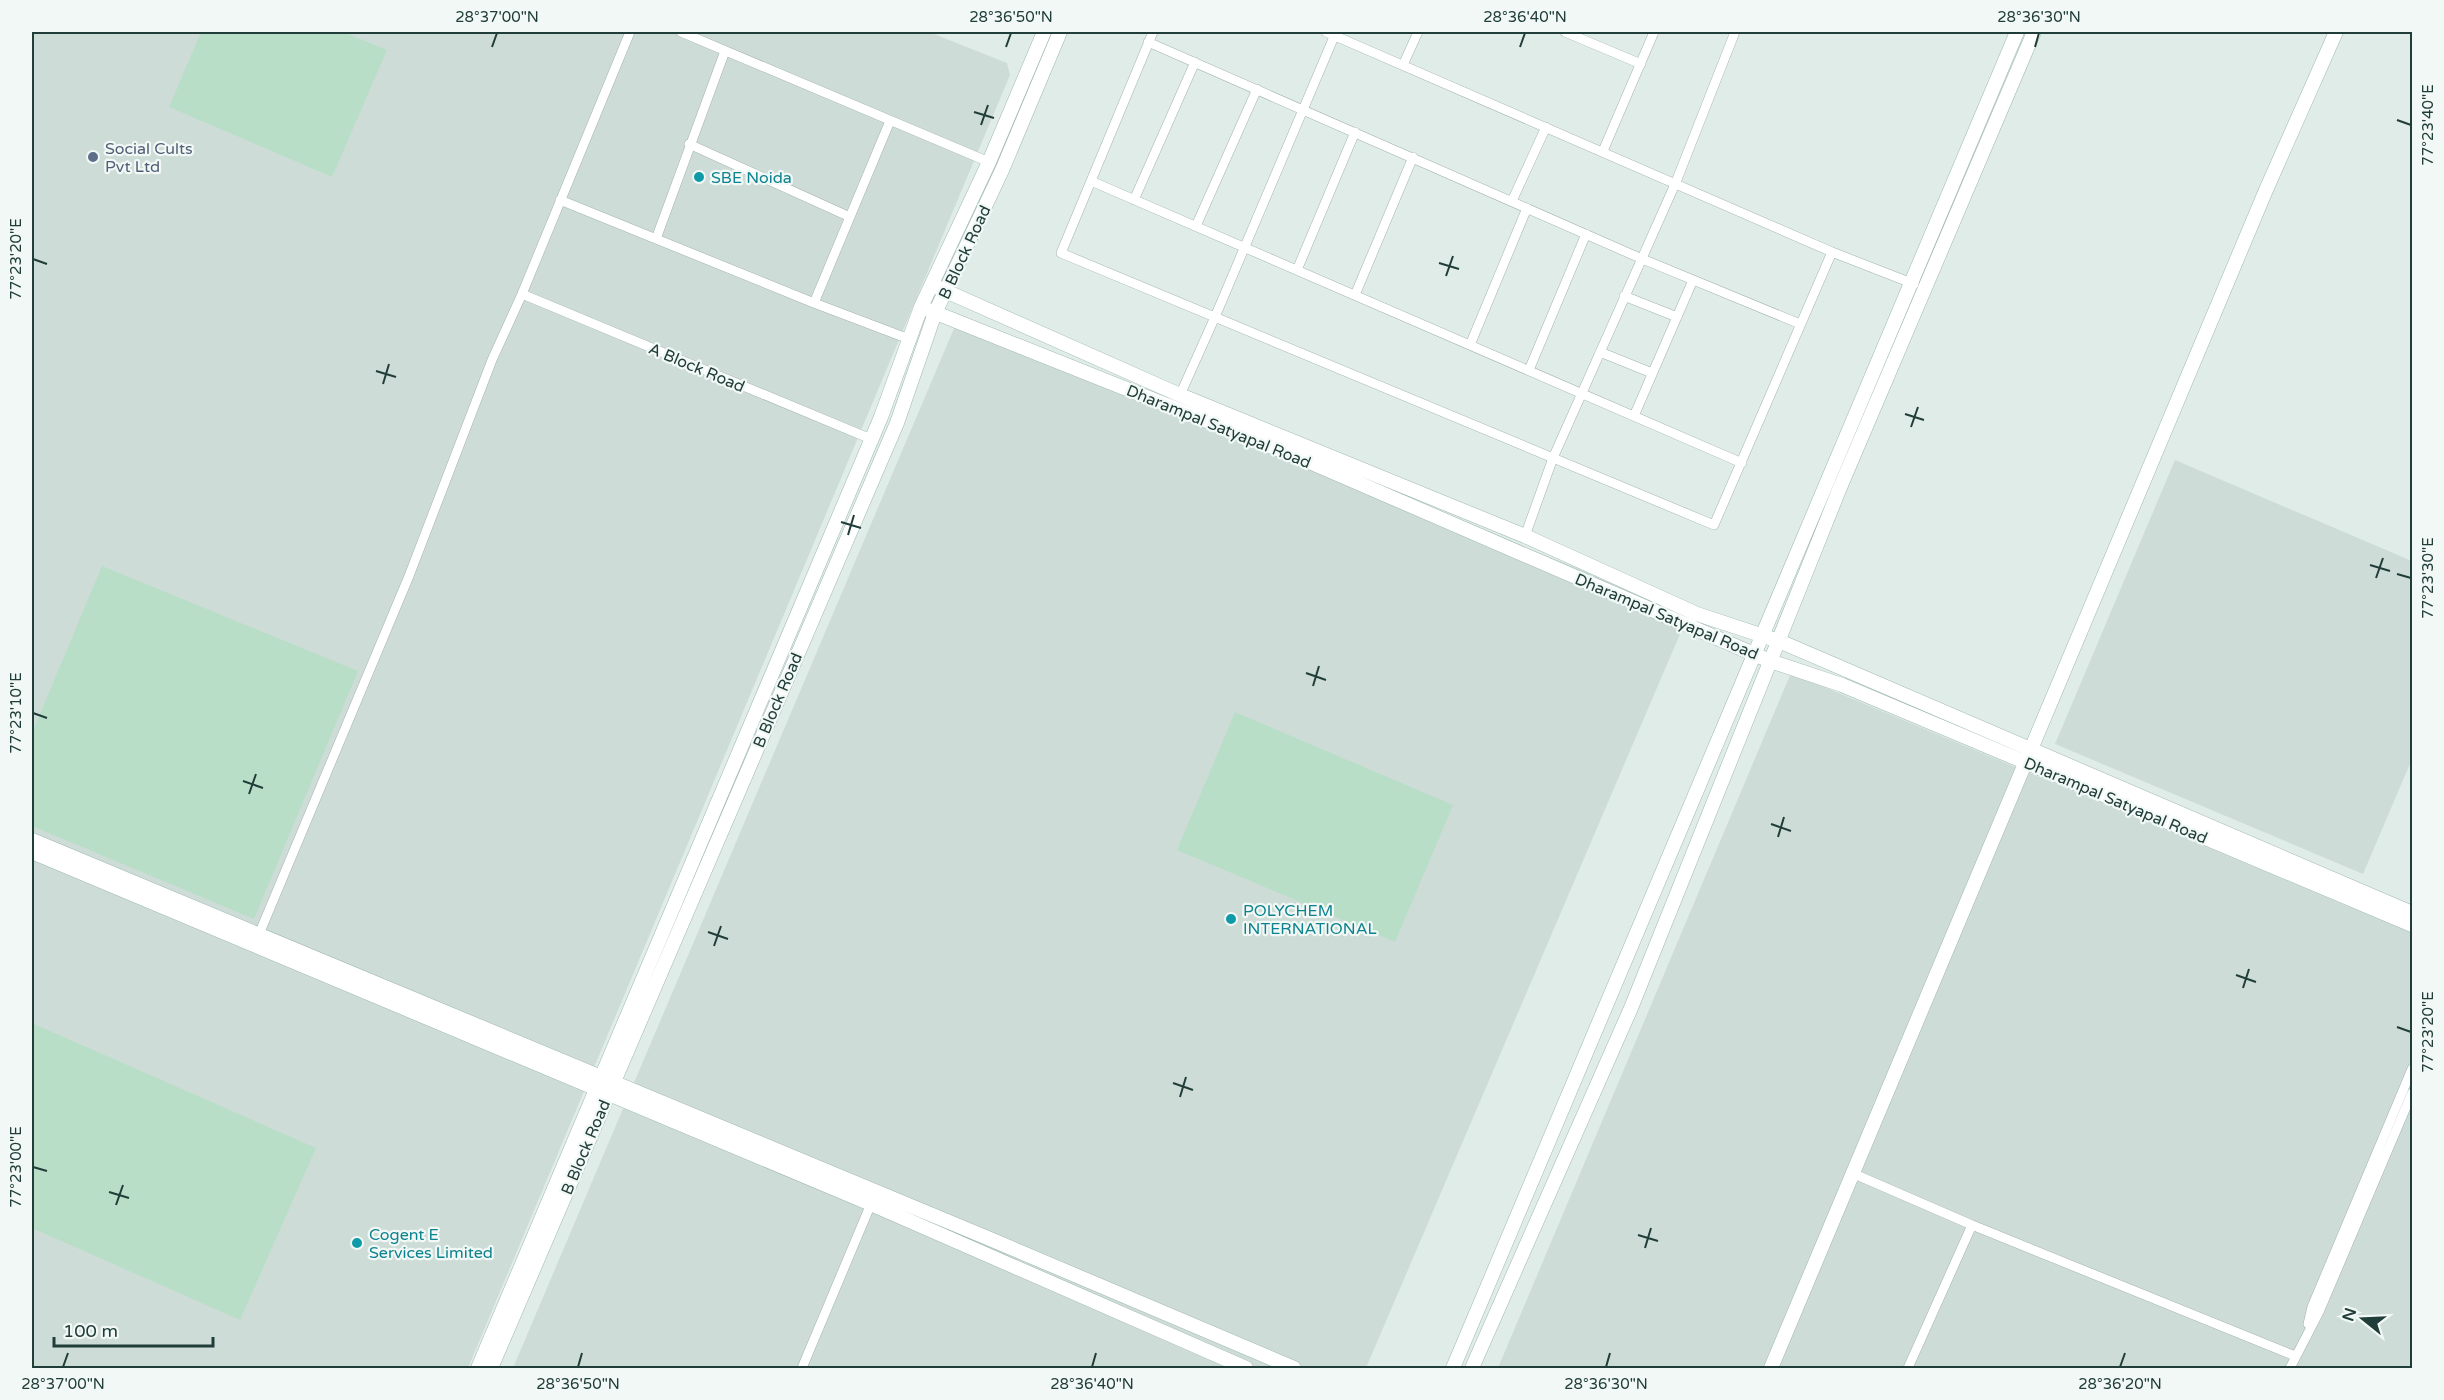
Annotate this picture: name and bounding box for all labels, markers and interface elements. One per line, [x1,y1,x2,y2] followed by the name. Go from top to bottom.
[455,8,539,26] text: 28°37'00"N
[969,8,1053,26] text: 28°36'50"N
[1483,8,1567,26] text: 28°36'40"N
[1997,8,2081,26] text: 28°36'30"N
[2419,84,2437,166] text: 77°23'40"E
[105,139,193,177] place label: Social Cults Pvt Ltd
[86,150,100,164] marker: Social Cults Pvt Ltd
[711,168,792,188] place label: SBE Noida
[692,170,706,184] marker: SBE Noida
[934,202,995,303] street label: B Block Road
[7,218,25,300] text: 77°23'20"E
[646,339,748,397] street label: A Block Road
[1123,381,1314,473] street label: Dharampal Satyapal Road
[2419,537,2437,619] text: 77°23'30"E
[1572,569,1761,665] street label: Dharampal Satyapal Road
[749,650,807,751] street label: B Block Road
[7,672,25,754] text: 77°23'10"E
[2021,753,2210,849] street label: Dharampal Satyapal Road
[1243,901,1377,939] place label: POLYCHEM INTERNATIONAL
[1224,912,1238,926] marker: POLYCHEM INTERNATIONAL
[2419,991,2437,1073] text: 77°23'20"E
[557,1097,615,1198] street label: B Block Road
[7,1126,25,1208] text: 77°23'00"E
[369,1225,493,1263] place label: Cogent E Services Limited
[350,1236,364,1250] marker: Cogent E Services Limited
[2333,1289,2393,1349] north arrow
[2338,1305,2361,1324] text: N
[54,1310,213,1348] scale bar
[63,1320,118,1342] text: 100 m
[21,1375,105,1393] text: 28°37'00"N
[536,1375,620,1393] text: 28°36'50"N
[1050,1375,1134,1393] text: 28°36'40"N
[1564,1375,1648,1393] text: 28°36'30"N
[2078,1375,2162,1393] text: 28°36'20"N

